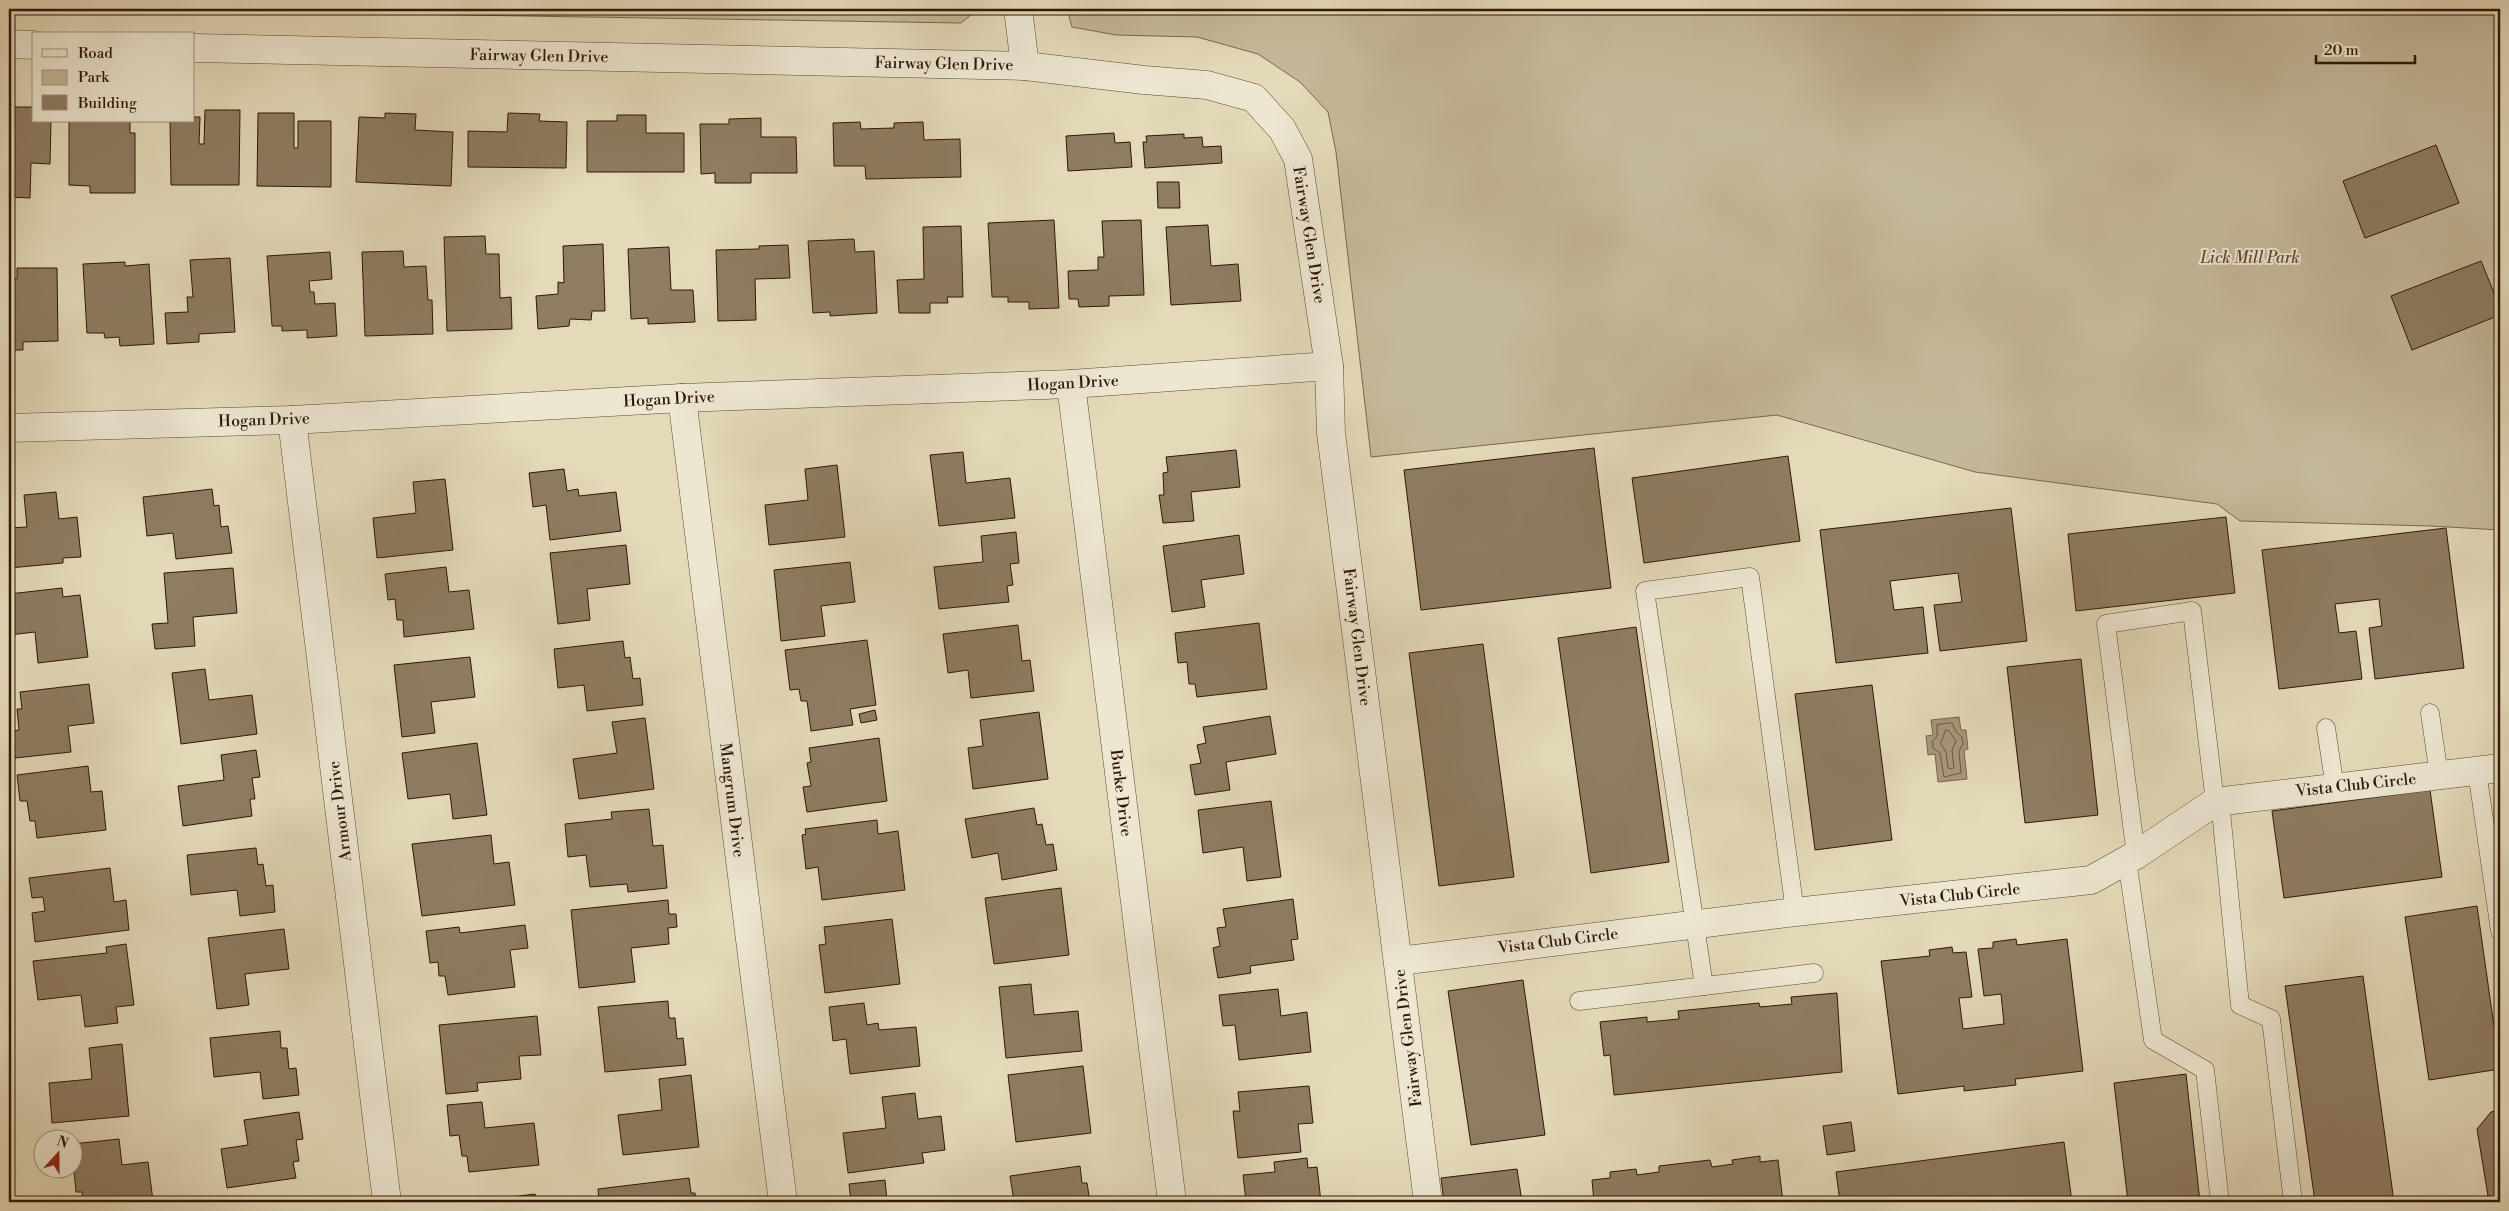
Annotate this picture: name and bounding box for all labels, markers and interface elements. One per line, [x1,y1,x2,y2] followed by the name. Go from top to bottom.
[32,32,195,122] legend
[2316,32,2415,64] scale bar
[2324,41,2359,60] text: 20 m
[78,44,113,63] text: Road
[469,45,609,67] street label: Fairway Glen Drive
[874,53,1014,75] street label: Fairway Glen Drive
[78,68,110,87] text: Park
[77,94,137,113] text: Building
[1288,165,1330,305] street label: Fairway Glen Drive
[2199,248,2300,268] park label: Lick Mill Park
[1027,371,1119,395] street label: Hogan Drive
[623,387,715,411] street label: Hogan Drive
[218,408,310,432] street label: Hogan Drive
[1339,567,1375,707] street label: Fairway Glen Drive
[715,742,749,858] street label: Mangrum Drive
[1106,747,1136,838] street label: Burke Drive
[324,760,356,863] street label: Armour Drive
[2294,769,2417,801] street label: Vista Club Circle
[1898,879,2021,911] street label: Vista Club Circle
[1496,924,1619,958] street label: Vista Club Circle
[1390,968,1426,1108] street label: Fairway Glen Drive
[32,1128,82,1178] north arrow
[54,1132,71,1153] text: N

